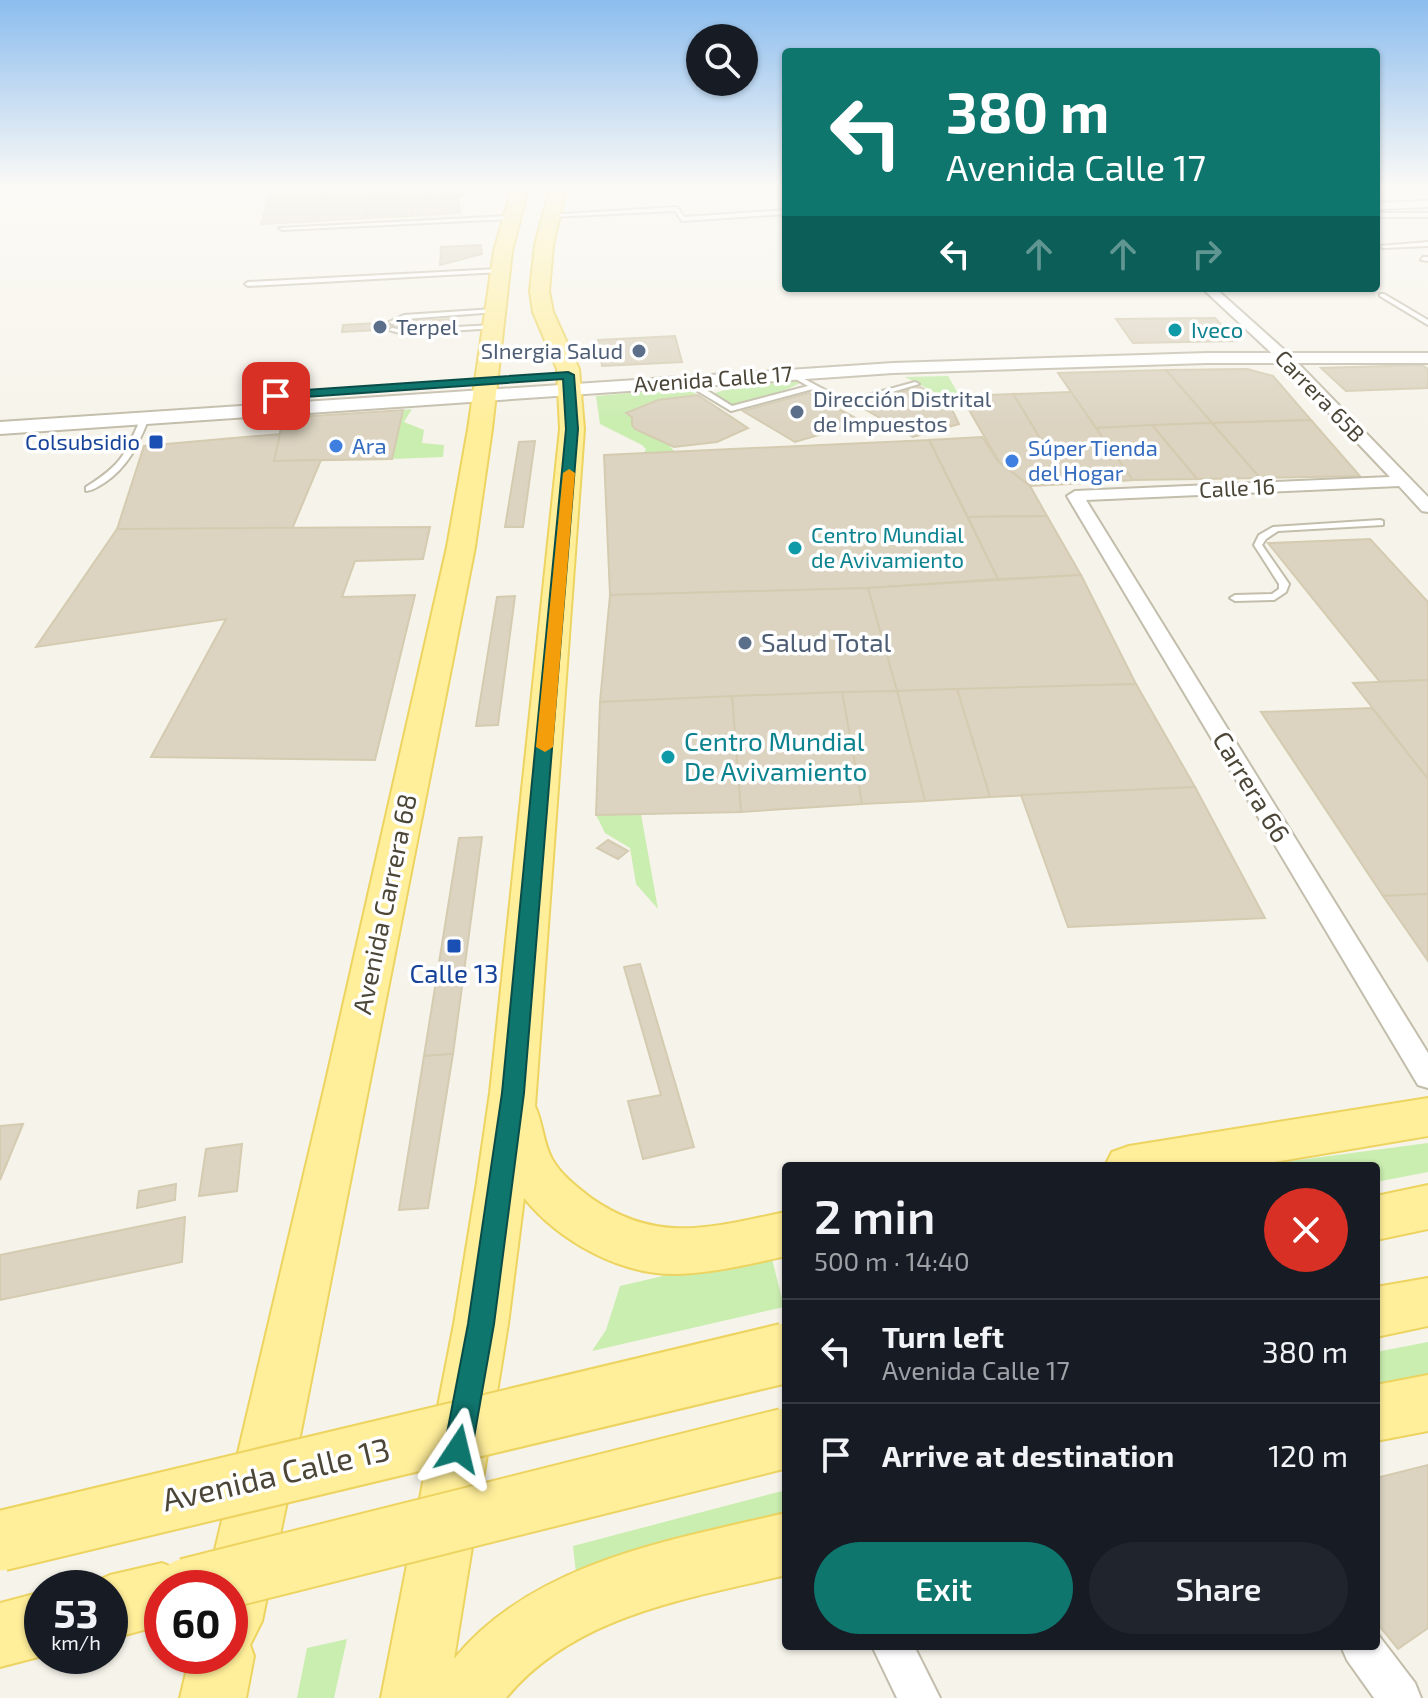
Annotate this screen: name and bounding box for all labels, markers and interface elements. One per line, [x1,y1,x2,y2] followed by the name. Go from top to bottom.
[686,24,758,96] map controls
[686,24,758,96] button: search
[946,77,1109,144] text: 380 m
[814,80,918,184] icon: left
[946,145,1206,188] text: Avenida Calle 17
[933,232,977,276] icon: left
[1017,232,1061,276] icon: ahead
[1101,232,1145,276] icon: ahead
[1185,232,1229,276] icon: right
[396,313,459,339] place label: Terpel
[1191,316,1243,342] place label: Iveco
[371,318,389,336] marker: Terpel
[1166,321,1184,339] marker: Iveco
[481,337,623,363] place label: SInergia Salud
[630,342,648,360] marker: SInergia Salud
[1271,344,1371,447] street label: Carrera 65B
[633,359,793,397] street label: Avenida Calle 17
[242,362,310,430] pin
[254,374,298,418] icon: arrive
[813,385,992,436] place label: Dirección Distrital de Impuestos
[788,403,806,421] marker: Dirección Distrital de Impuestos
[25,428,140,454] place label: Colsubsidio
[352,432,387,458] place label: Ara
[147,433,165,451] marker: Colsubsidio
[1028,434,1158,485] place label: Súper Tienda del Hogar
[327,437,345,455] marker: Ara
[1003,452,1021,470] marker: Súper Tienda del Hogar
[1198,472,1275,502] street label: Calle 16
[811,521,964,572] place label: Centro Mundial de Avivamiento
[786,539,804,557] marker: Centro Mundial de Avivamiento
[761,626,892,657] place label: Salud Total
[736,634,754,652] marker: Salud Total
[684,725,867,786] place label: Centro Mundial De Avivamiento
[1207,725,1297,847] street label: Carrera 66
[659,748,677,766] marker: Centro Mundial De Avivamiento
[345,791,422,1017] street label: Avenida Carrera 68
[445,937,463,955] marker: Calle 13
[409,957,499,988] place label: Calle 13
[814,1186,935,1244] text: 2 min
[1264,1188,1348,1272] button: close
[814,1245,970,1276] text: 500 m · 14:40
[882,1318,1004,1354] text: Turn left
[814,1329,858,1373] icon: left
[1262,1333,1348,1369] text: 380 m
[882,1354,1070,1385] text: Avenida Calle 17
[416,1407,500,1491] position arrow
[158,1428,393,1518] street label: Avenida Calle 13
[814,1433,858,1477] icon: arrive
[882,1437,1174,1473] text: Arrive at destination
[1268,1437,1348,1473] text: 120 m
[814,1542,1073,1634] button: Exit
[1089,1542,1348,1634] button: Share
[144,1570,248,1674] speed limit sign: 60
[54,1588,98,1636] text: 53
[51,1630,101,1654] text: km/h

